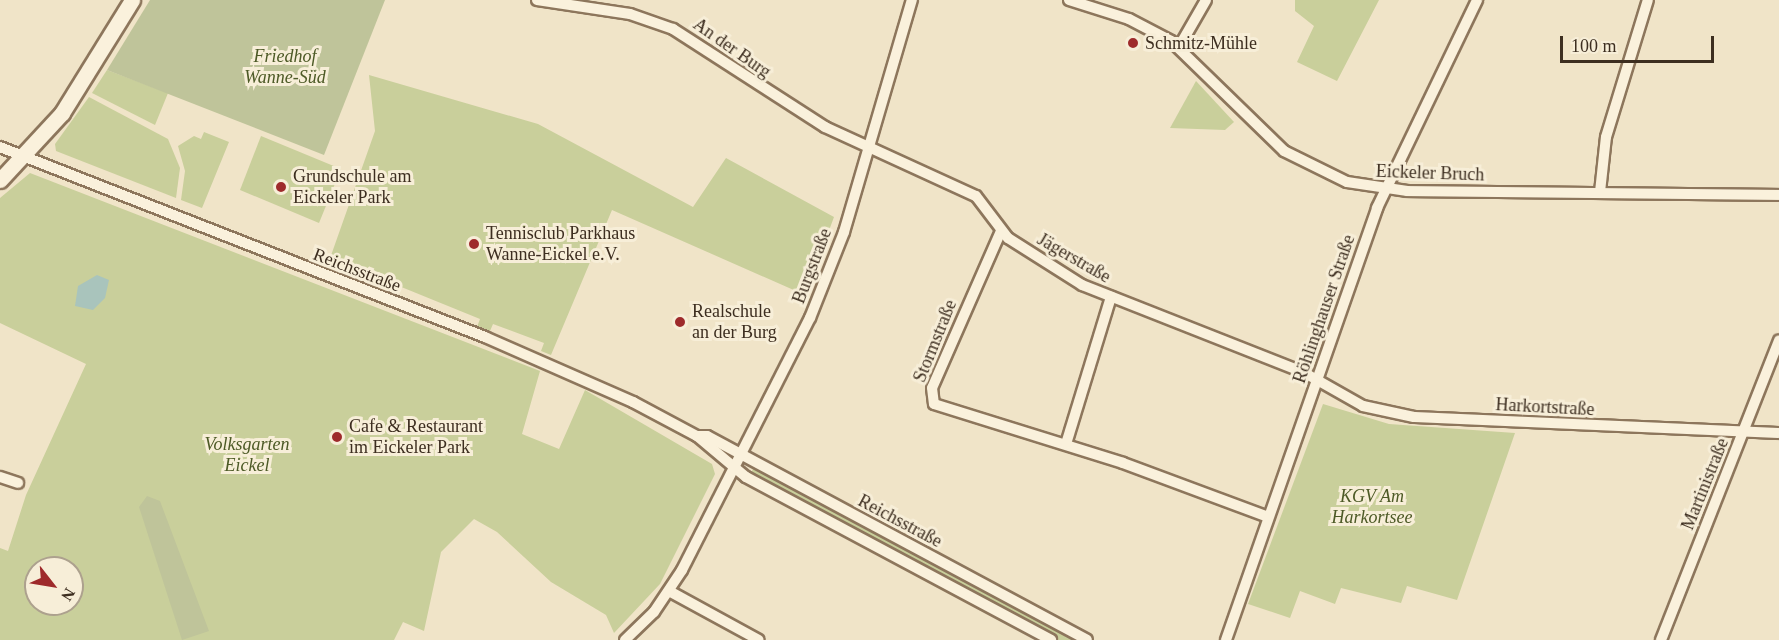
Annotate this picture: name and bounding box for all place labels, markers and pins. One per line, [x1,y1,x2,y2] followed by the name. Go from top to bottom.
[1145,32,1257,54] place label: Schmitz-Mühle
[1126,36,1140,50] marker: Schmitz-Mühle
[293,166,411,208] place label: Grundschule am Eickeler Park
[274,180,288,194] marker: Grundschule am Eickeler Park
[486,223,635,266] place label: Tennisclub Parkhaus Wanne-Eickel e.V.
[467,237,481,251] marker: Tennisclub Parkhaus Wanne-Eickel e.V.
[692,301,777,344] place label: Realschule an der Burg
[673,315,687,329] marker: Realschule an der Burg
[349,416,483,458] place label: Cafe & Restaurant im Eickeler Park
[330,430,344,444] marker: Cafe & Restaurant im Eickeler Park

